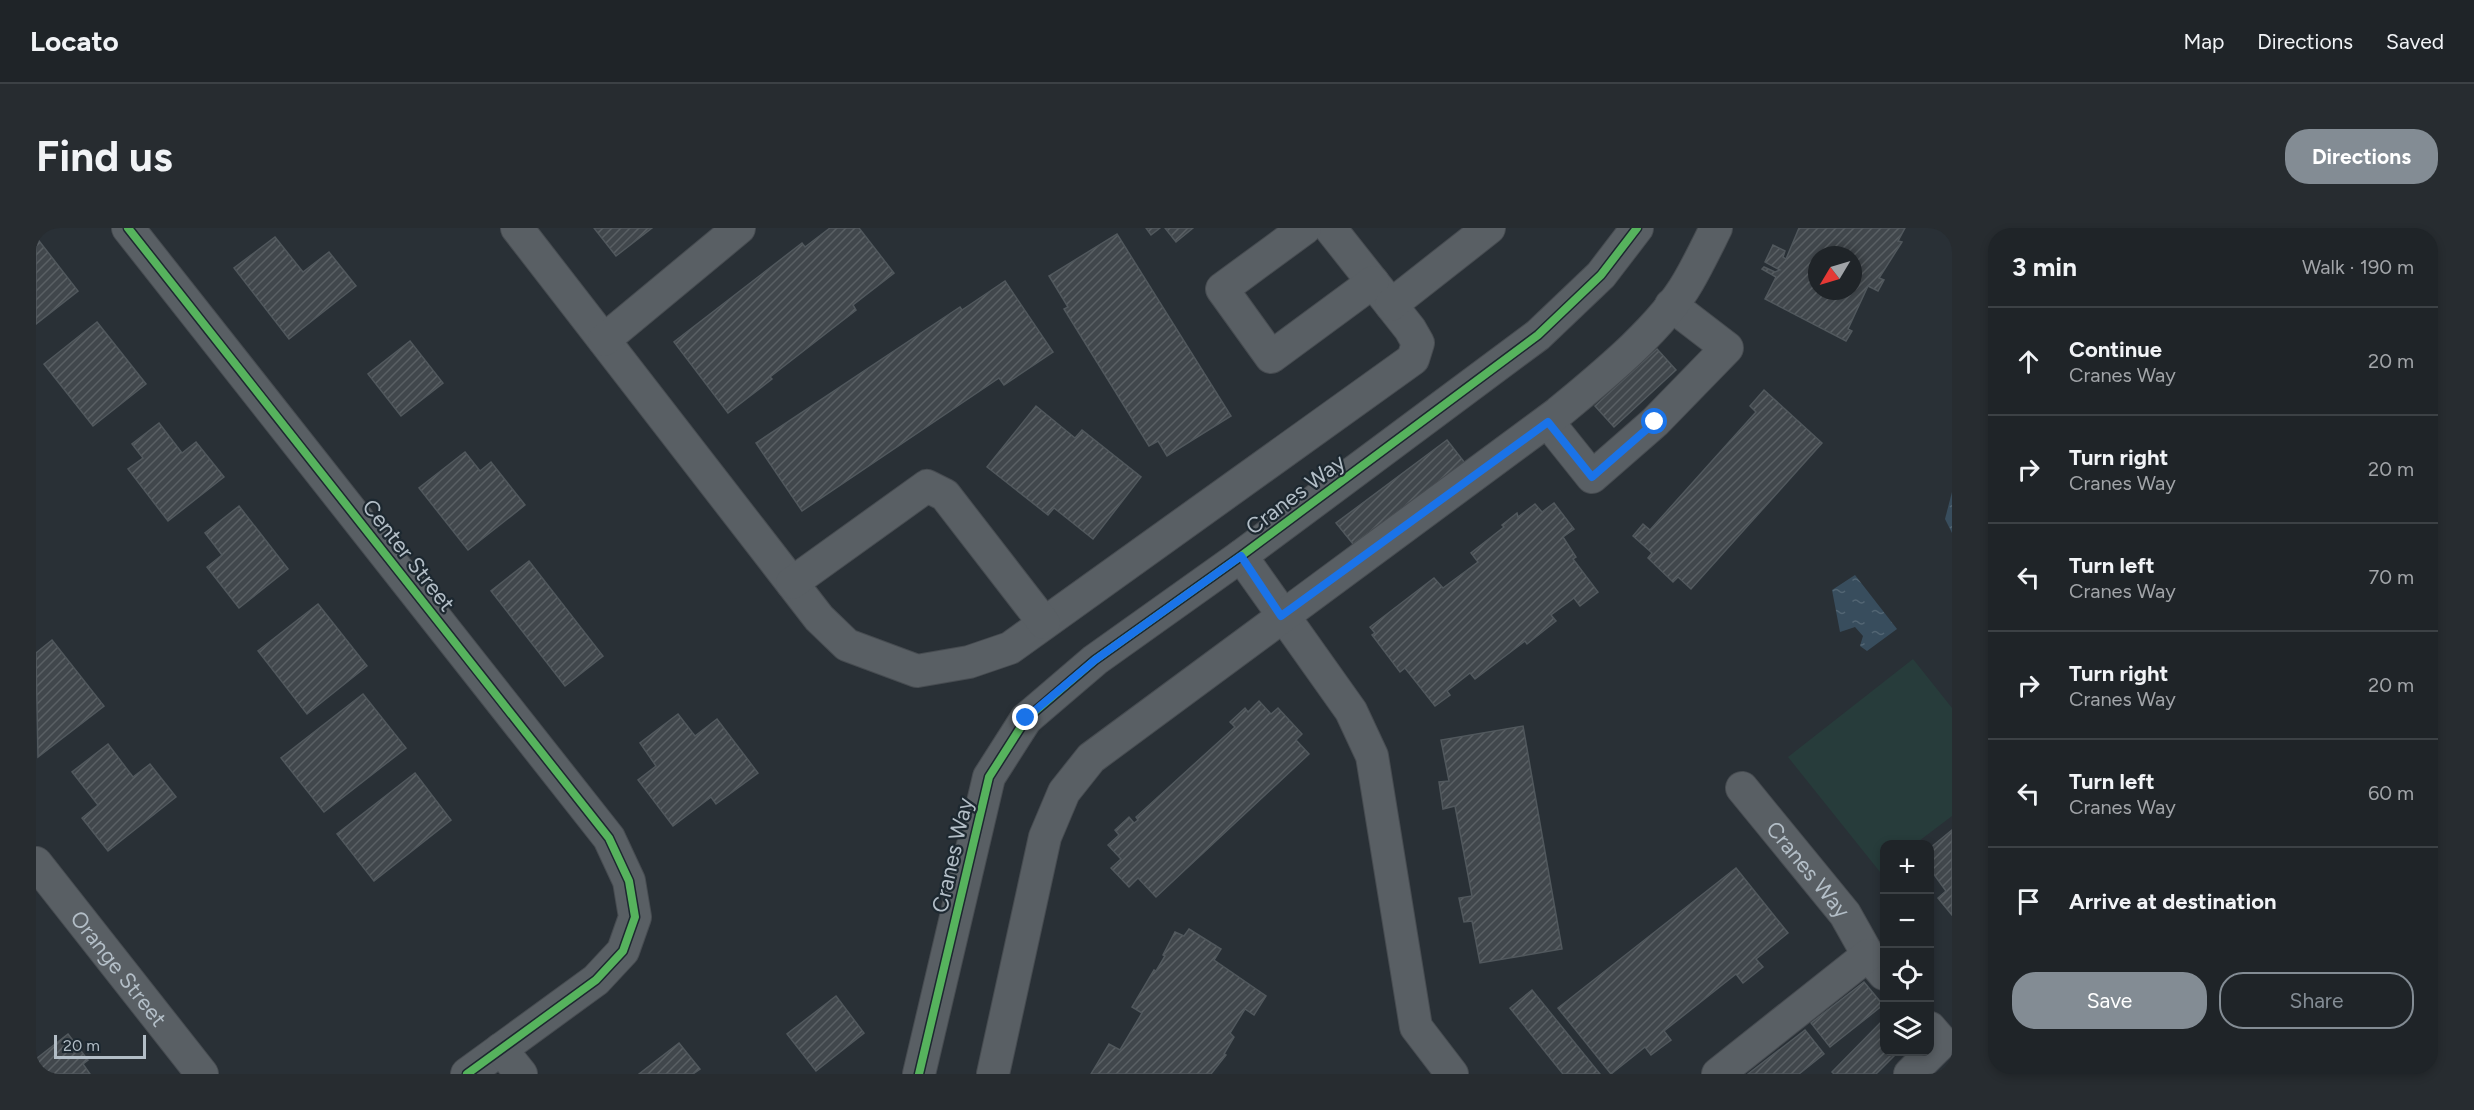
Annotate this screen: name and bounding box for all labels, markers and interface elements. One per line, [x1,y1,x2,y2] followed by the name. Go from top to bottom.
[30,24,119,58] text: Locato
[2183,29,2224,54] text: Map
[2257,29,2353,54] text: Directions
[2386,29,2444,54] text: Saved
[2285,129,2438,184] button: Directions
[36,131,173,182] text: Find us
[1808,246,1862,300] north arrow
[2012,251,2077,283] text: 3 min
[2302,255,2414,279] text: Walk · 190 m
[2069,336,2162,363] text: Continue
[2012,345,2045,378] icon: ahead
[2368,349,2414,373] text: 20 m
[2069,363,2176,387] text: Cranes Way
[1641,408,1667,434] route start
[2069,444,2168,471] text: Turn right
[1240,448,1351,540] street label: Cranes Way
[2012,453,2045,486] icon: right
[2368,457,2414,481] text: 20 m
[2069,471,2176,495] text: Cranes Way
[356,494,461,617] street label: Center Street
[2069,552,2155,579] text: Turn left
[2012,561,2045,594] icon: left
[2368,565,2414,589] text: 70 m
[2069,579,2176,603] text: Cranes Way
[2069,660,2168,687] text: Turn right
[2012,669,2045,702] icon: right
[2368,673,2414,697] text: 20 m
[2069,687,2176,711] text: Cranes Way
[1012,704,1038,730] route end
[2069,768,2155,795] text: Turn left
[2012,777,2045,810] icon: left
[2368,781,2414,805] text: 60 m
[926,794,979,915] street label: Cranes Way
[2069,795,2176,819] text: Cranes Way
[1760,816,1856,924] street label: Cranes Way
[1880,840,1934,1056] map controls
[1880,840,1934,894] button: +
[2012,885,2045,918] icon: arrive
[2069,888,2277,915] text: Arrive at destination
[1880,894,1934,948] button: −
[65,905,172,1032] street label: Orange Street
[1880,948,1934,1002] button: locate
[2012,972,2207,1029] button: Save
[2219,972,2414,1029] button: Share
[1880,1002,1934,1056] button: layers
[54,1032,146,1060] scale bar
[63,1036,100,1055] text: 20 m

